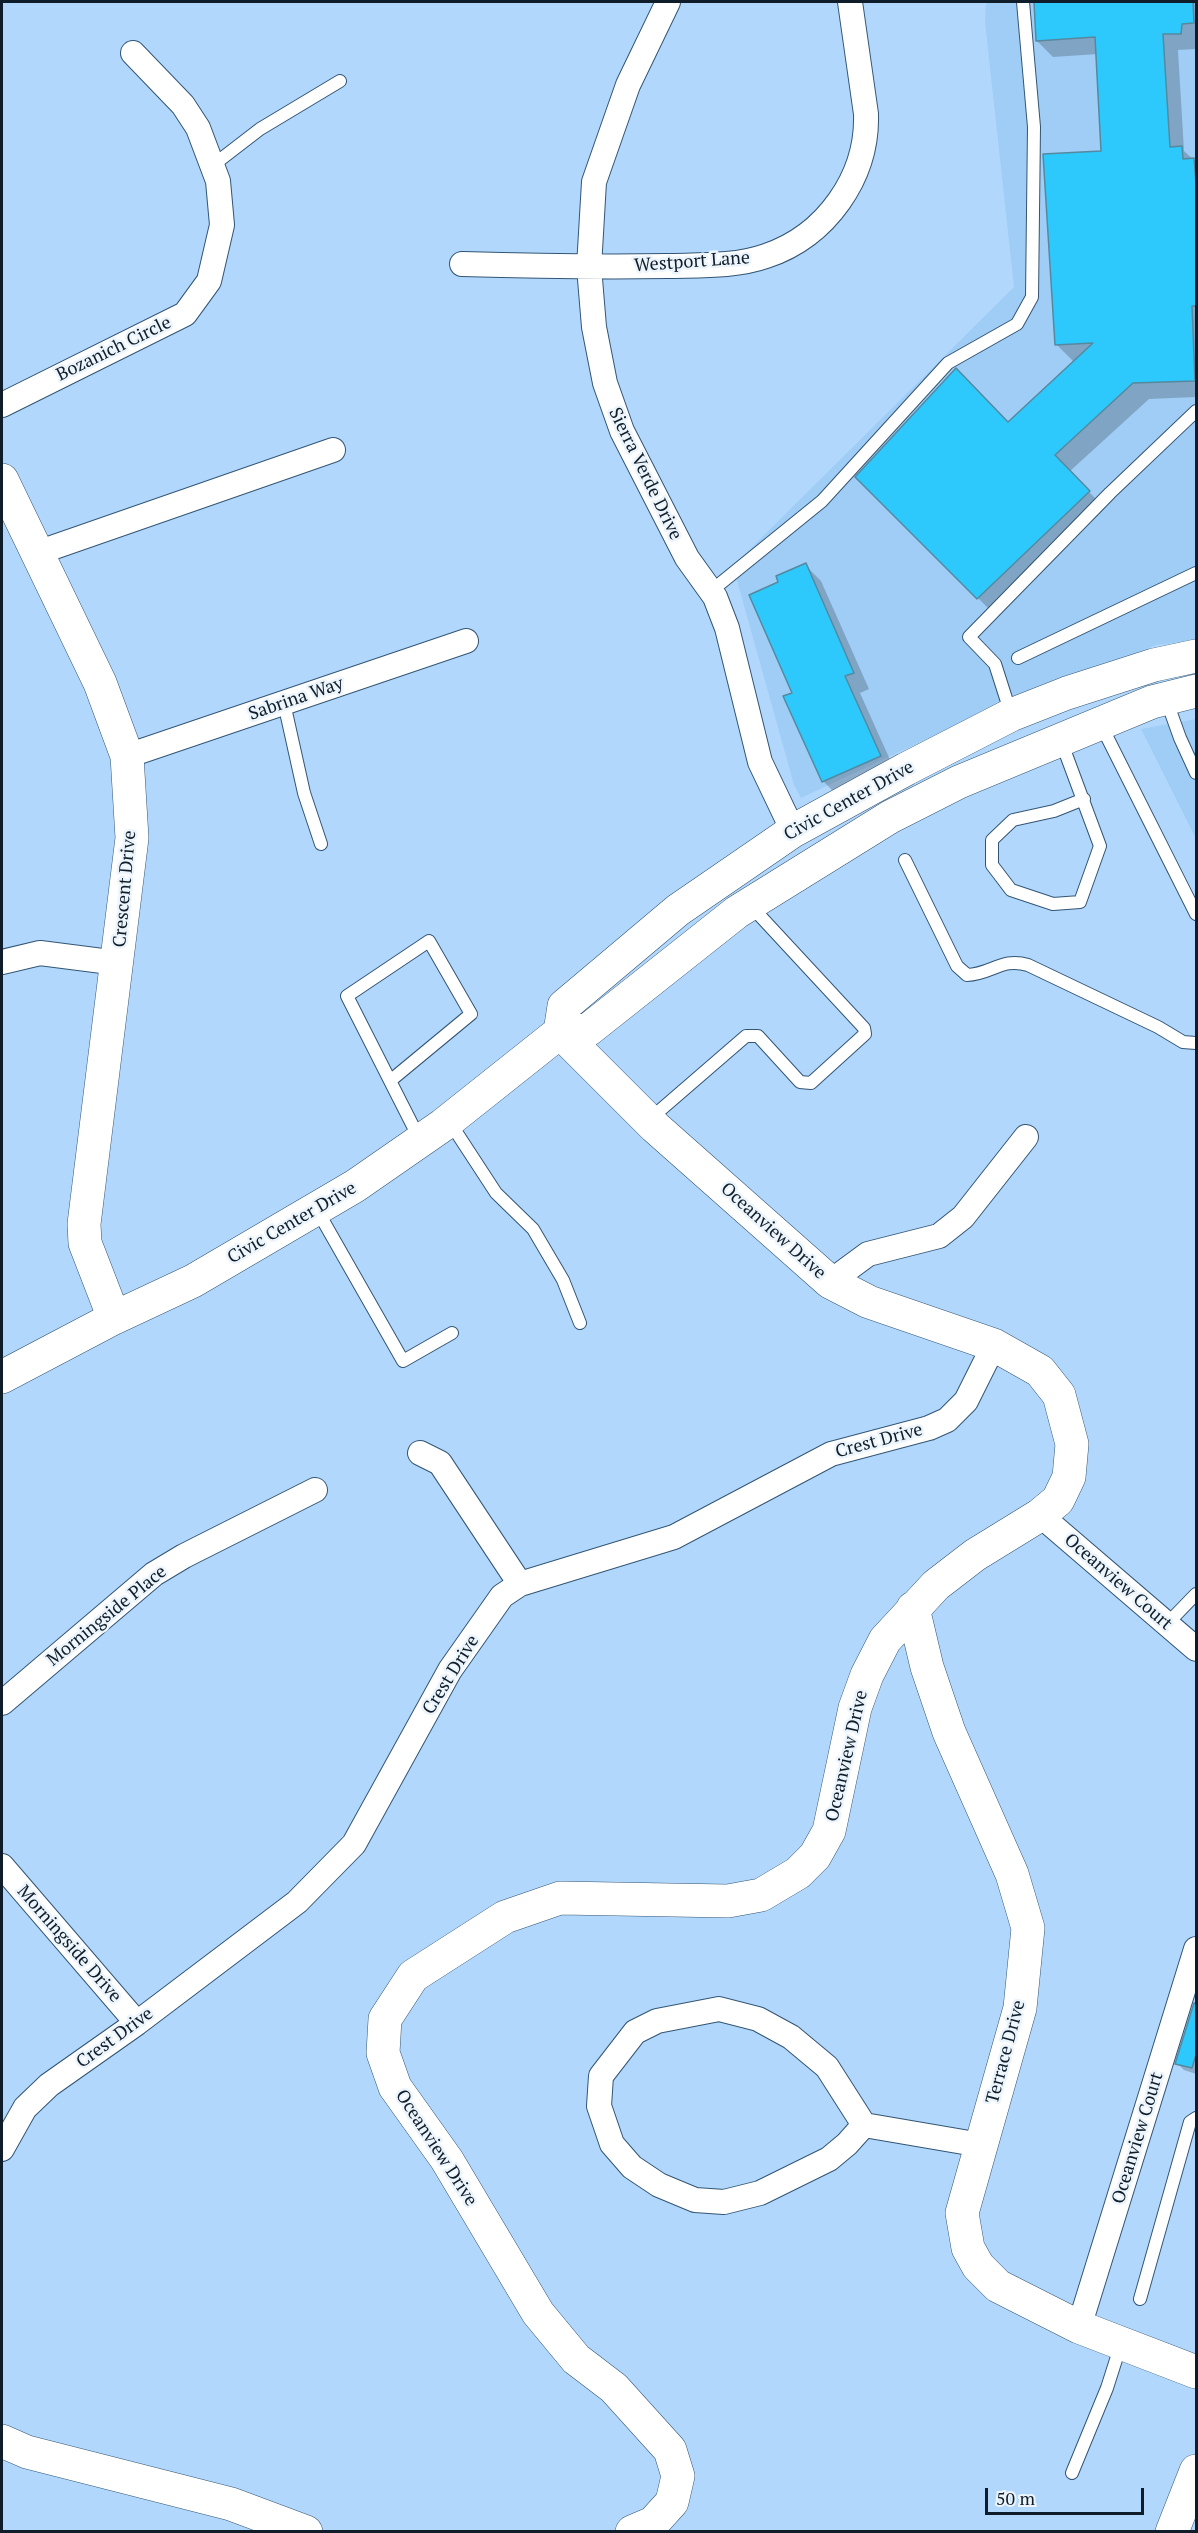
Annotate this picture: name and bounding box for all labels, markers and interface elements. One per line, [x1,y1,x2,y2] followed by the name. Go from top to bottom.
[633,247,751,277] street label: Westport Lane
[53,312,175,386] street label: Bozanich Circle
[604,404,686,544] street label: Sierra Verde Drive
[246,673,346,725] street label: Sabrina Way
[780,756,918,846] street label: Civic Center Drive
[109,830,141,948] street label: Crescent Drive
[224,1177,360,1269] street label: Civic Center Drive
[716,1178,830,1284] street label: Oceanview Drive
[833,1419,925,1463] street label: Crest Drive
[1059,1529,1177,1635] street label: Oceanview Court
[43,1561,171,1671] street label: Morningside Place
[418,1631,484,1719] street label: Crest Drive
[821,1688,873,1824] street label: Oceanview Drive
[12,1881,126,2007] street label: Morningside Drive
[982,1998,1030,2106] street label: Terrace Drive
[73,2003,157,2073] street label: Crest Drive
[1108,2070,1168,2206] street label: Oceanview Court
[390,2086,482,2210] street label: Oceanview Drive
[988,2476,1147,2514] scale bar
[996,2486,1035,2510] text: 50 m

